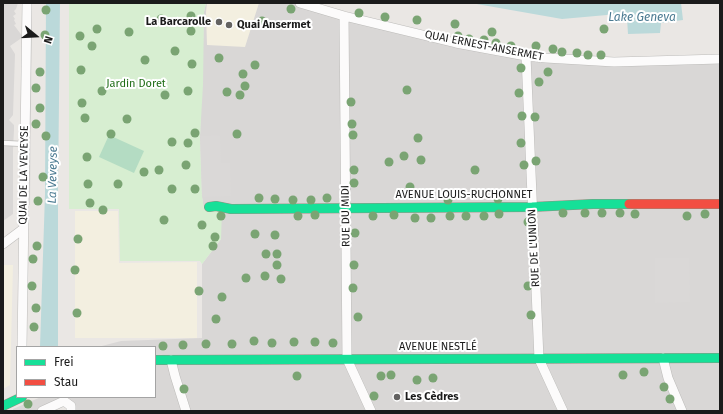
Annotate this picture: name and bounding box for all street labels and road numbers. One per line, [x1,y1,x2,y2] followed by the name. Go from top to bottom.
[423,28,545,64] street label: QUAI ERNEST-ANSERMET
[17,125,31,225] street label: QUAI DE LA VEVEYSE
[339,185,353,247] street label: RUE DU MIDI
[395,188,533,202] street label: AVENUE LOUIS-RUCHONNET
[525,208,543,288] street label: RUE DE L'UNION
[399,340,477,354] street label: AVENUE NESTLÉ

